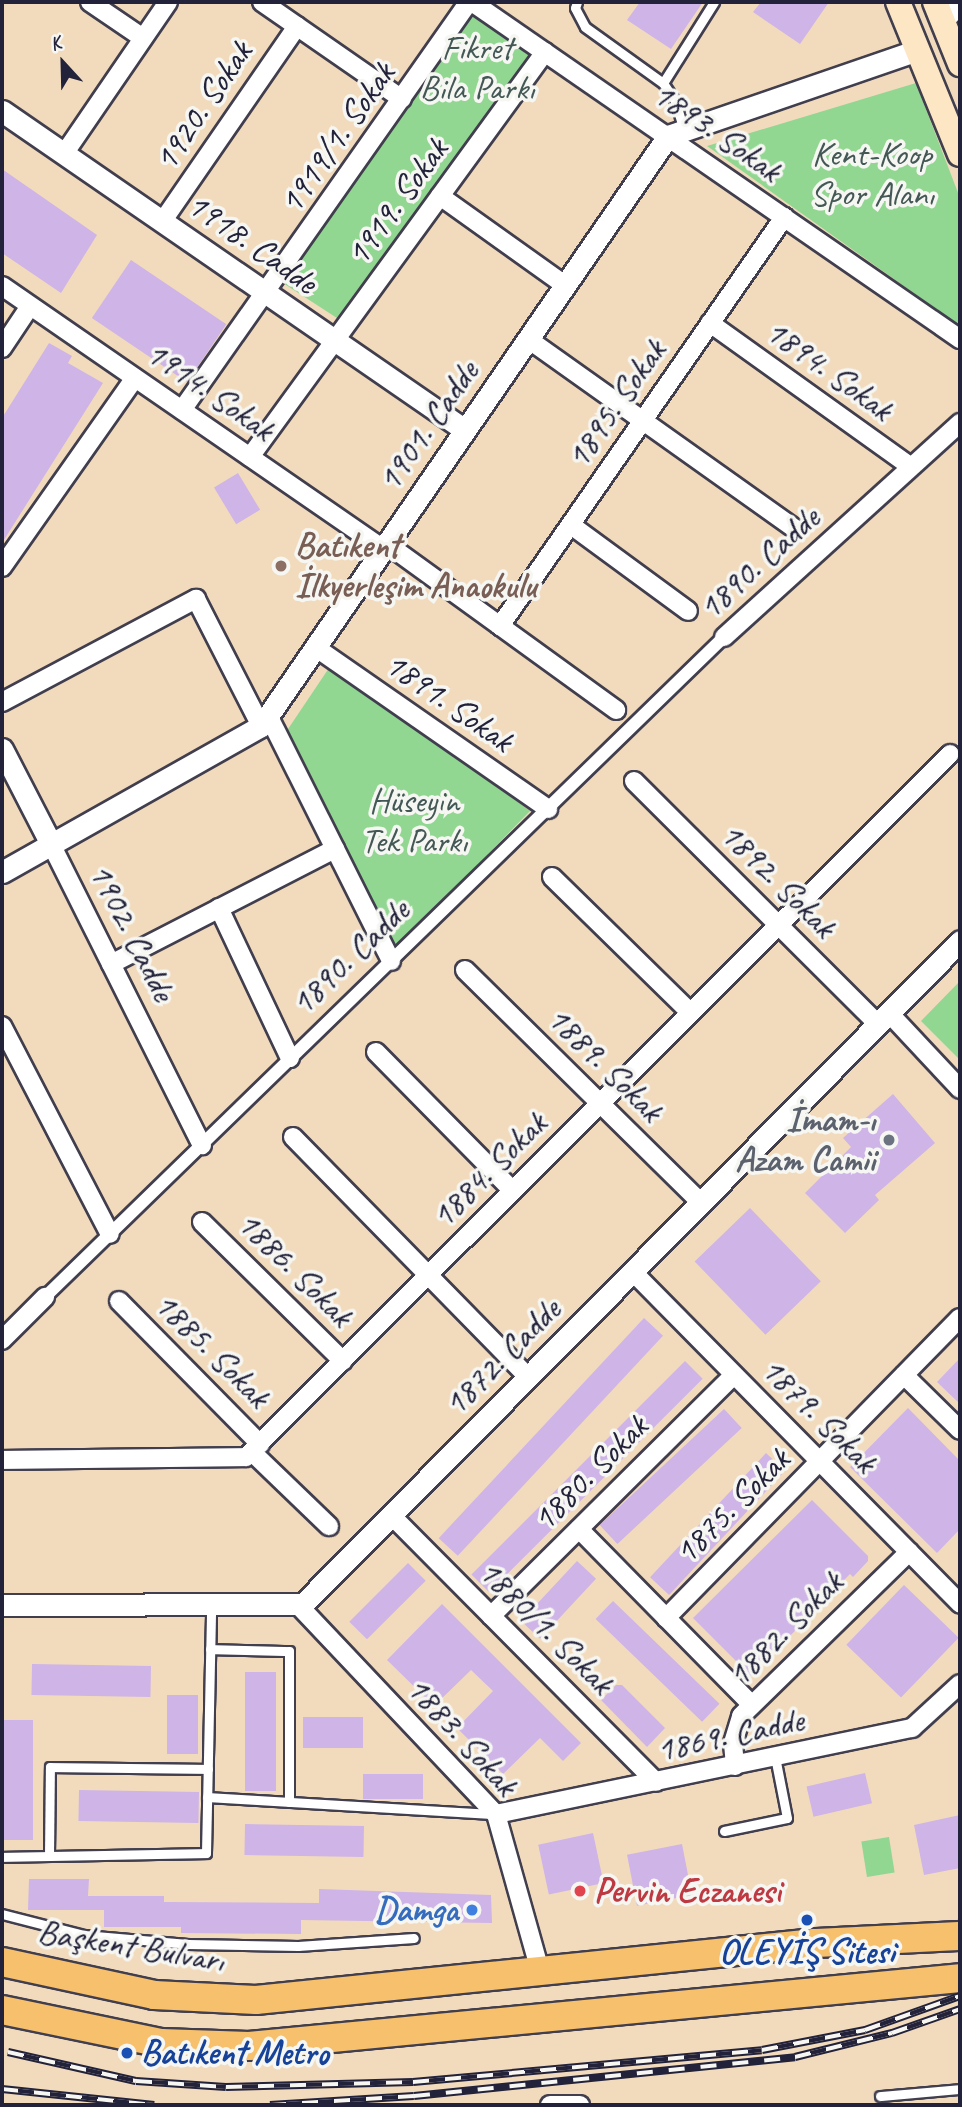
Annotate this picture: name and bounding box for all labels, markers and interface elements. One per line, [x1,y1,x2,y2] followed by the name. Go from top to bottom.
[419,27,535,109] park label: Fikret Bila Parkı
[28,28,98,98] north arrow
[46,31,64,56] text: K
[144,33,262,179] street label: 1920. Sokak
[270,55,404,221] street label: 1919/1. Sokak
[645,73,789,191] street label: 1893. Sokak
[337,130,457,274] street label: 1919. Sokak
[810,133,934,215] park label: Kent-Koop Spor Alanı
[179,183,325,303] street label: 1918. Cadde
[757,310,901,430] street label: 1894. Sokak
[138,332,282,450] street label: 1914. Sokak
[557,332,675,476] street label: 1895. Sokak
[368,353,488,499] street label: 1901. Cadde
[690,498,828,628] street label: 1890. Cadde
[295,525,537,607] place label: Batıkent İlkyerleşim Anaokulu
[273,558,289,574] marker: Batıkent İlkyerleşim Anaokulu
[377,643,521,761] street label: 1891. Sokak
[360,780,468,862] park label: Hüseyin Tek Parkı
[711,813,845,947] street label: 1892. Sokak
[79,856,185,1008] street label: 1902. Cadde
[282,890,418,1024] street label: 1890. Cadde
[538,997,672,1131] street label: 1889. Sokak
[734,1099,875,1181] place label: İmam-ı Azam Camii
[422,1103,556,1237] street label: 1884. Sokak
[881,1132,897,1148] marker: İmam-ı Azam Camii
[228,1202,362,1336] street label: 1886. Sokak
[145,1283,279,1417] street label: 1885. Sokak
[434,1289,570,1425] street label: 1872. Cadde
[752,1348,886,1482] street label: 1879. Sokak
[523,1406,657,1540] street label: 1880. Sokak
[665,1439,799,1573] street label: 1875. Sokak
[470,1551,622,1703] street label: 1880/1. Sokak
[718,1562,852,1696] street label: 1882. Sokak
[397,1667,527,1805] street label: 1883. Sokak
[653,1699,807,1771] street label: 1869. Cadde
[594,1870,782,1912] place label: Pervin Eczanesi
[572,1883,588,1899] marker: Pervin Eczanesi
[375,1889,458,1931] place label: Damga
[464,1902,480,1918] marker: Damga
[35,1911,227,1981] street label: Başkent Bulvarı
[799,1912,815,1928] marker: OLEYİŞ Sitesi
[719,1931,895,1973] place label: OLEYİŞ Sitesi
[141,2032,328,2074] place label: Batıkent Metro
[119,2045,135,2061] marker: Batıkent Metro

